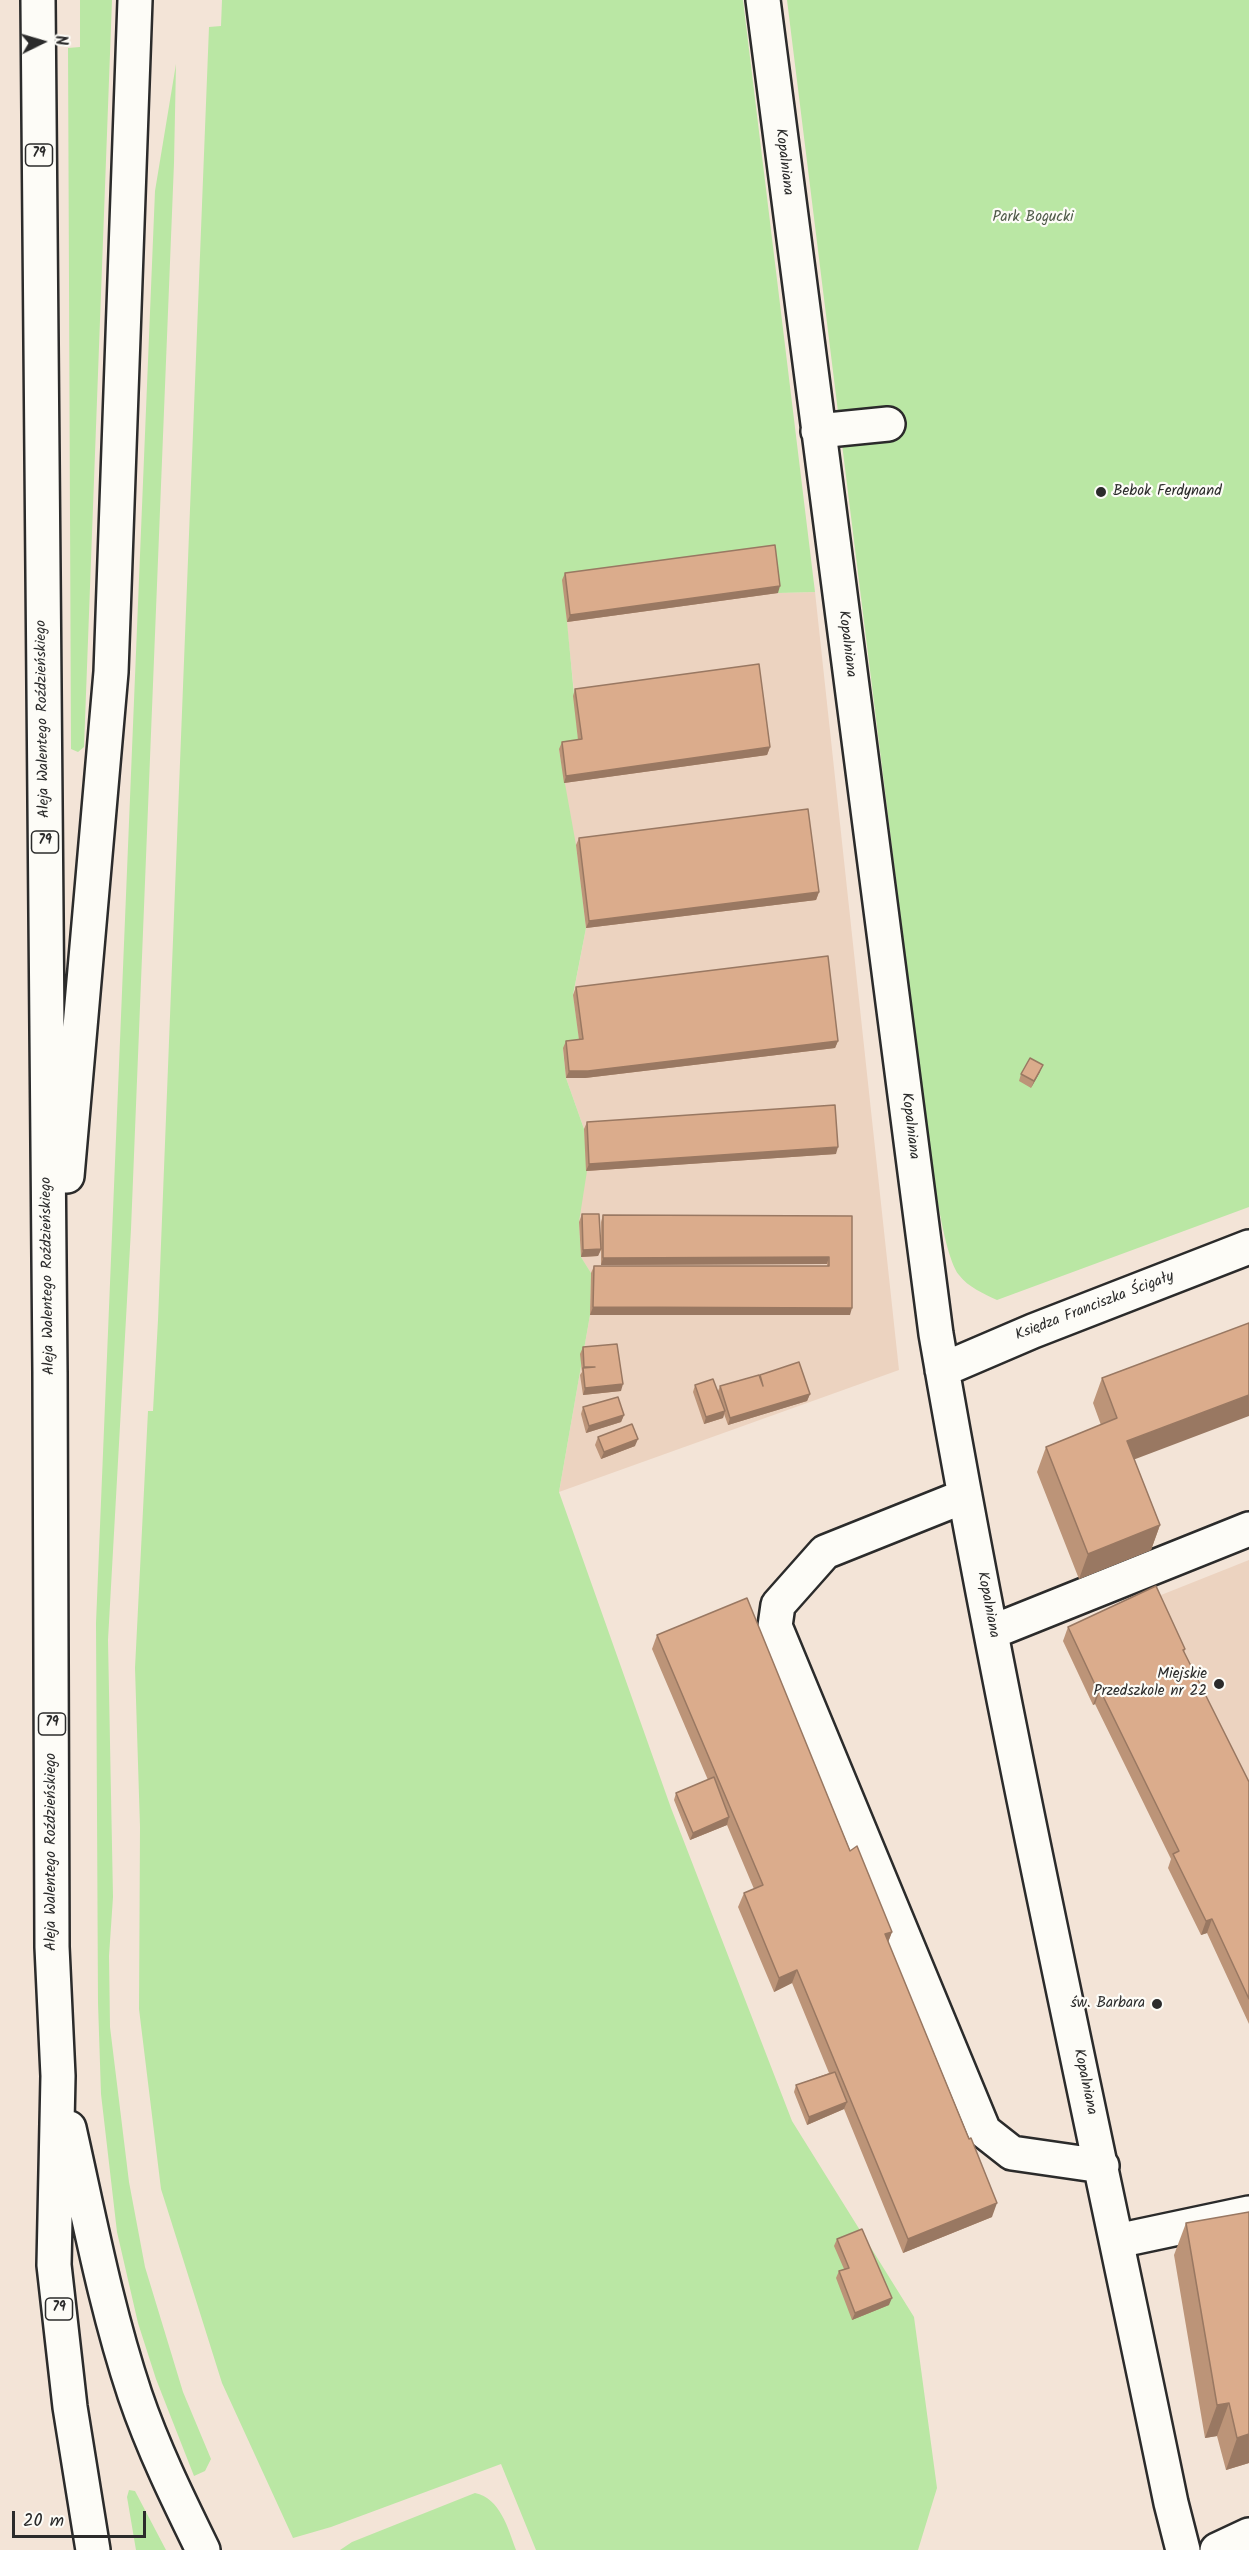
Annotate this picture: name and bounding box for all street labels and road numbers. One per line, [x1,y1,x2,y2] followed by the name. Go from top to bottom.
[770,128,796,196] street label: Kopalniana
[26,144,52,166] road number: 79
[833,610,859,678] street label: Kopalniana
[33,620,55,818] street label: Aleja Walentego Roździeńskiego
[32,831,58,853] road number: 79
[896,1092,922,1160] street label: Kopalniana
[38,1177,60,1375] street label: Aleja Walentego Roździeńskiego
[1013,1268,1177,1346] street label: Księdza Franciszka Ścigały
[972,1570,1002,1640] street label: Kopalniana
[38,1713,66,1735] road number: 79
[43,1753,61,1951] street label: Aleja Walentego Roździeńskiego
[1068,2047,1100,2117] street label: Kopalniana
[46,2298,72,2320] road number: 79

